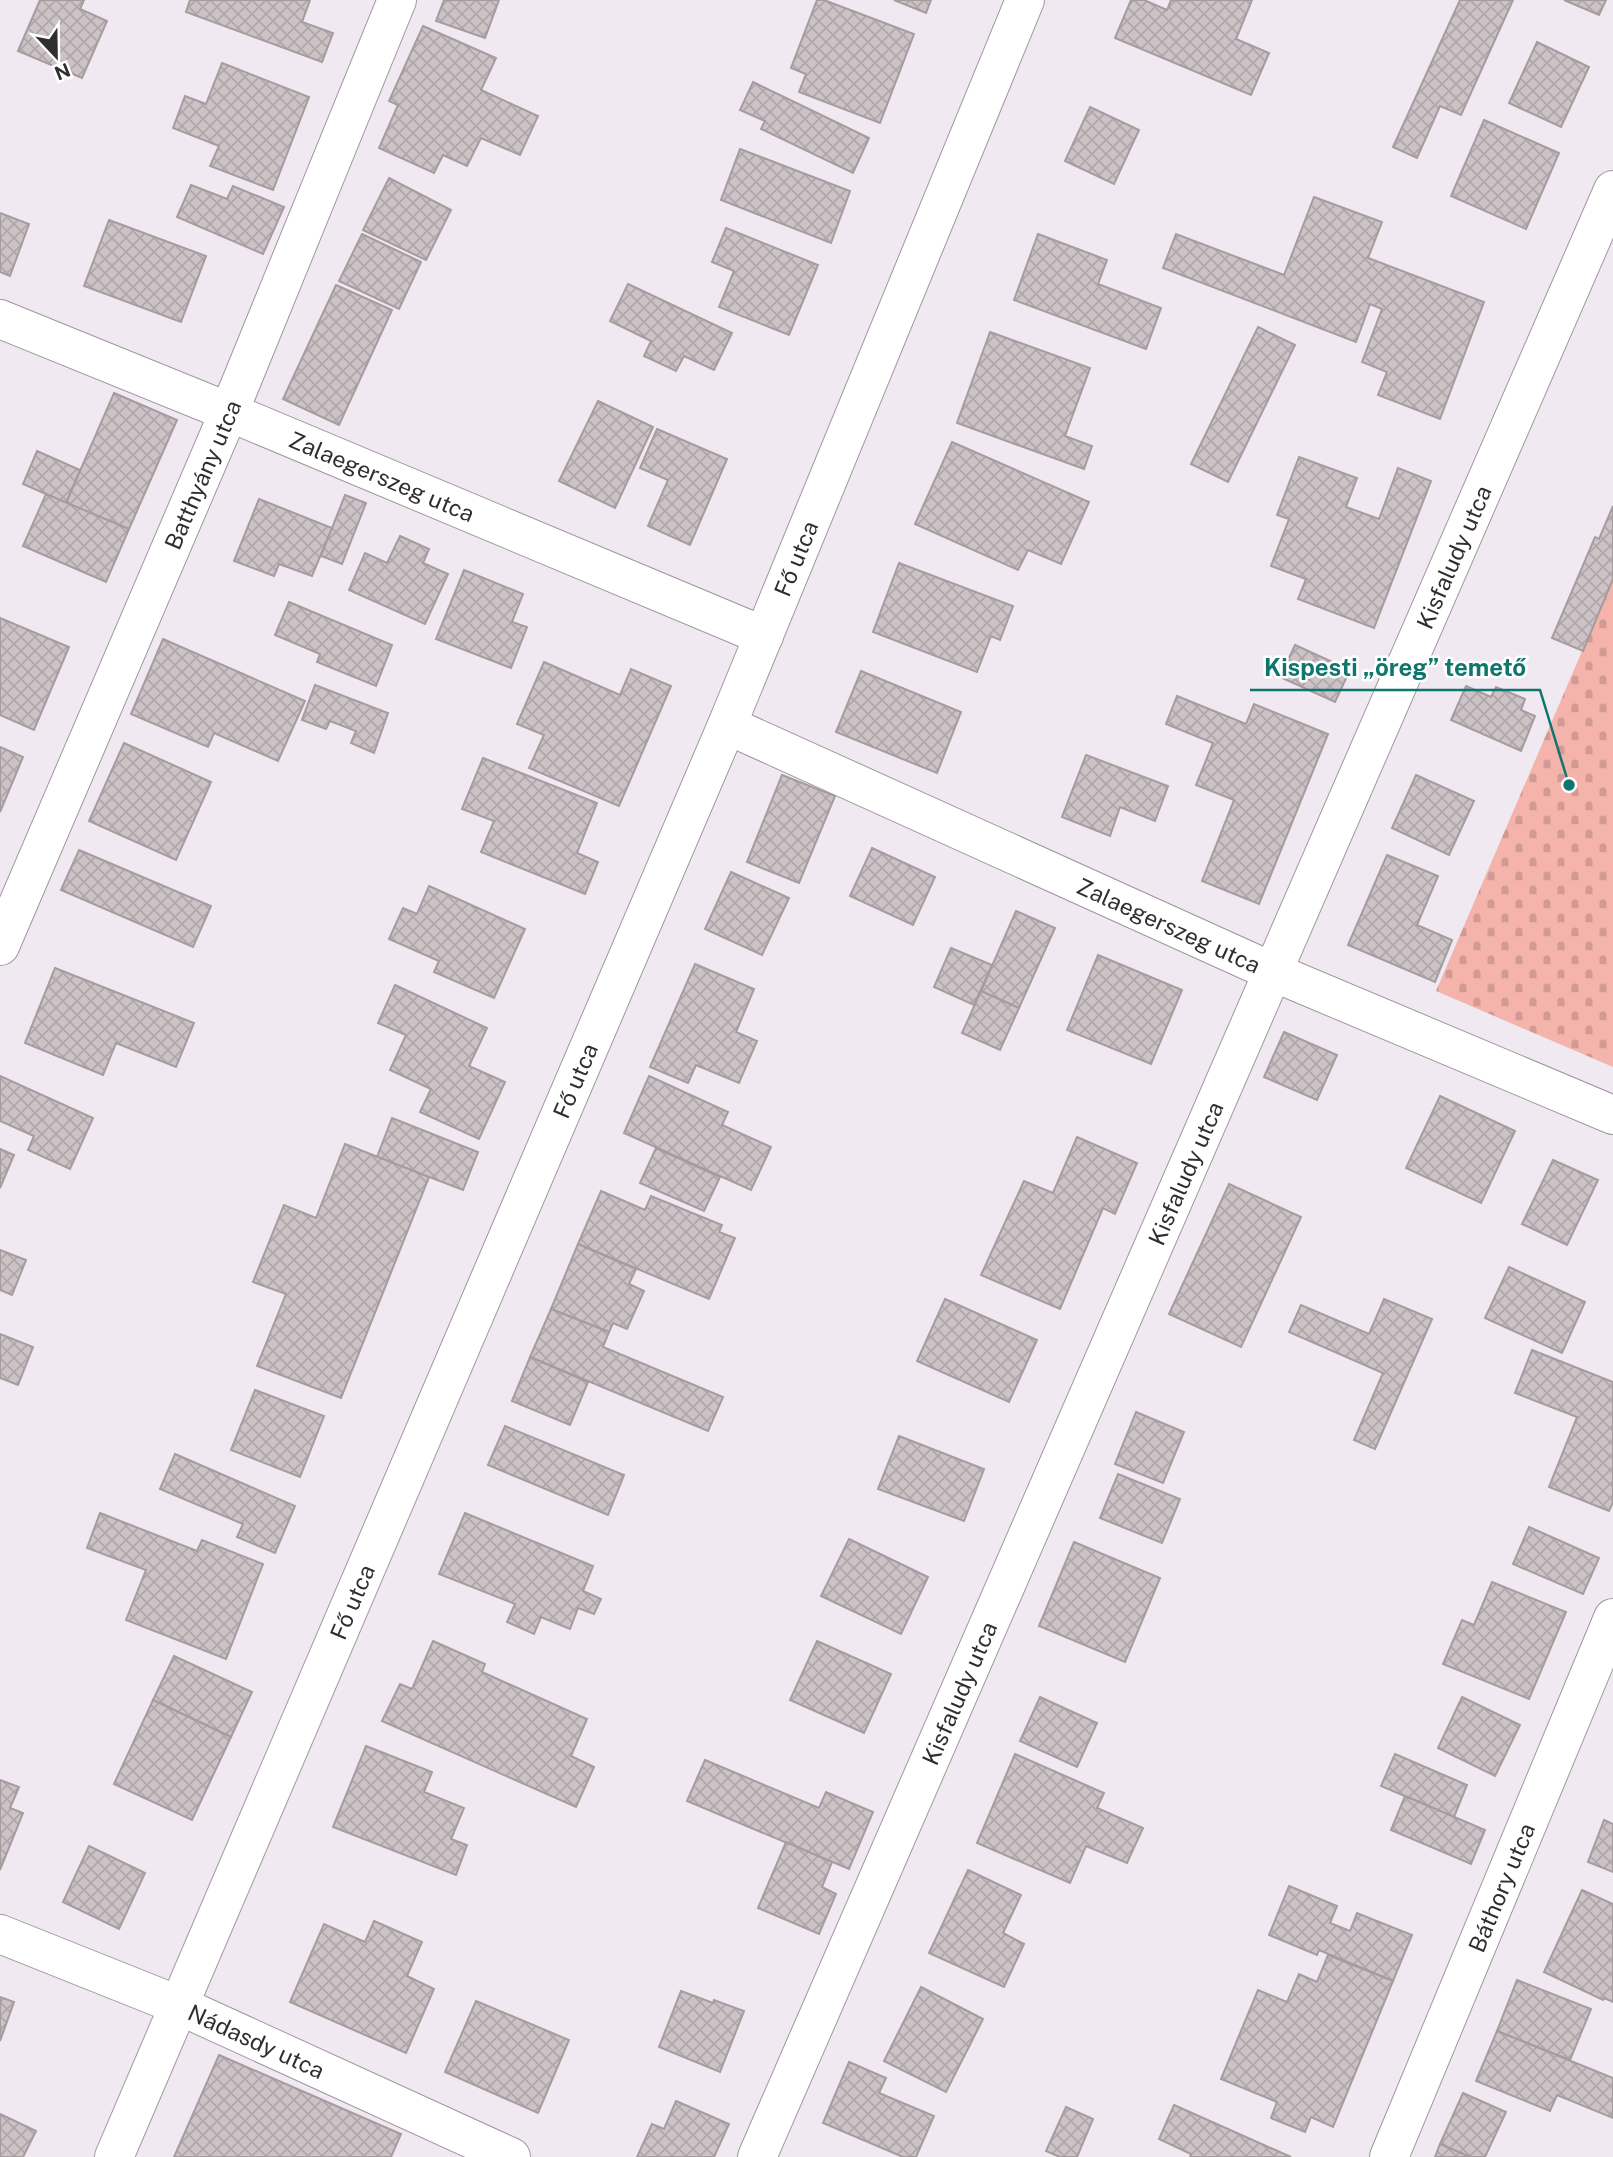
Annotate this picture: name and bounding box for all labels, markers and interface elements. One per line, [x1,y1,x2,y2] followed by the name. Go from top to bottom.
[21,21,91,91] north arrow
[51,59,73,85] text: N
[158,396,246,553] street label: Batthyány utca
[285,425,479,527] street label: Zalaegerszeg utca
[1410,481,1496,633] street label: Kisfaludy utca
[768,517,823,600] street label: Fő utca
[1250,645,1540,690] callout: Kispesti „öreg” temető
[1264,653,1527,681] text: Kispesti „öreg” temető
[1073,872,1265,978] street label: Zalaegerszeg utca
[547,1039,603,1122] street label: Fő utca
[1142,1097,1228,1249] street label: Kisfaludy utca
[324,1560,380,1643] street label: Fő utca
[916,1617,1002,1769] street label: Kisfaludy utca
[1462,1819,1540,1956] street label: Báthory utca
[184,1998,329,2084] street label: Nádasdy utca

